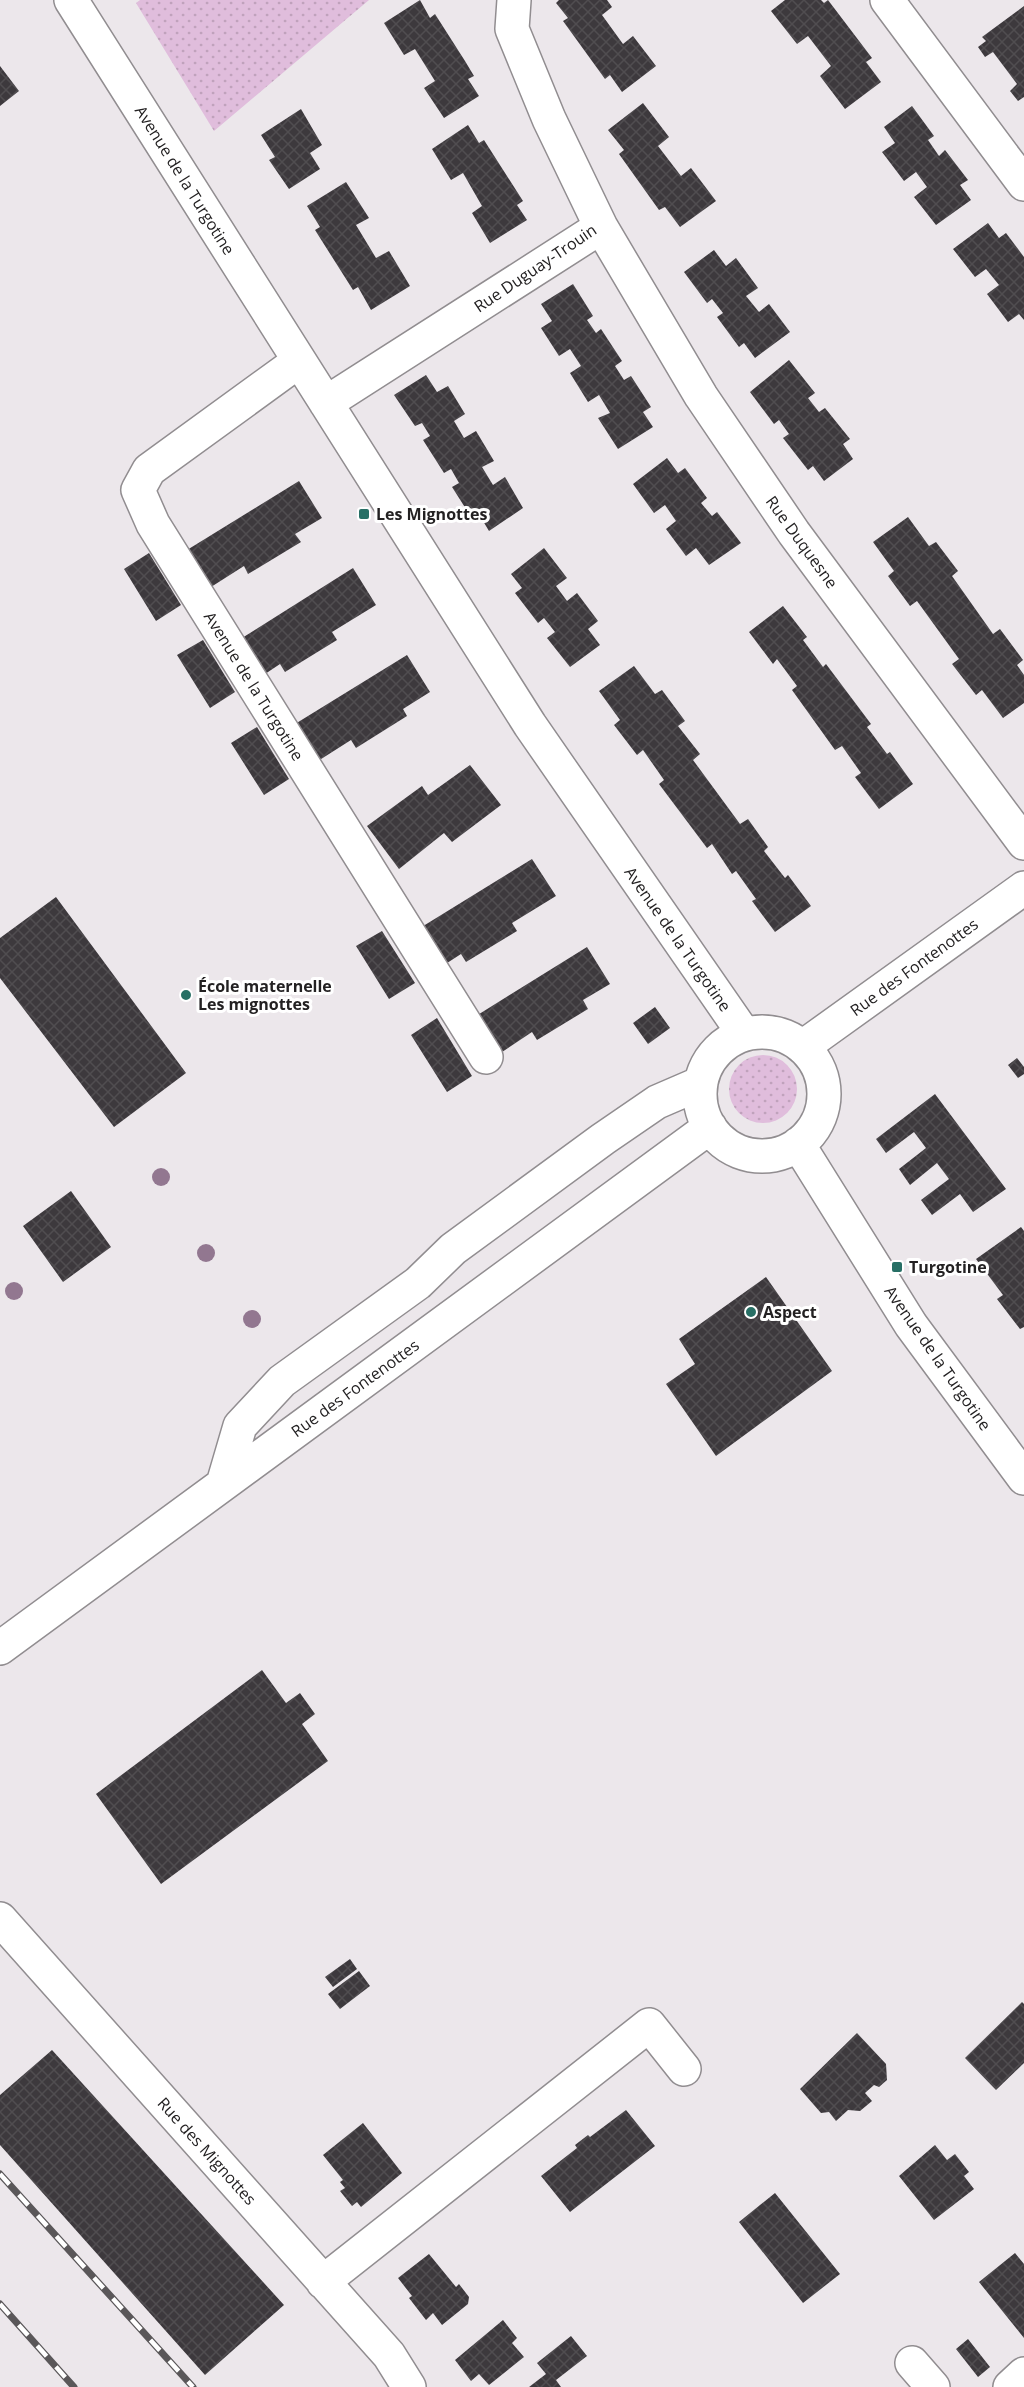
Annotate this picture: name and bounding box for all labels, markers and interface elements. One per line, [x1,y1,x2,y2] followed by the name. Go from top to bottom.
[130,101,240,259] street label: Avenue de la Turgotine
[469,219,601,317] street label: Rue Duguay-Trouin
[761,491,843,593] street label: Rue Duquesne
[376,503,487,525] place label: Les Mignottes
[357,507,371,521] marker: Les Mignottes
[199,607,309,765] street label: Avenue de la Turgotine
[620,862,736,1016] street label: Avenue de la Turgotine
[846,913,982,1021] street label: Rue des Fontenottes
[198,975,332,1015] place label: École maternelle Les mignottes
[179,988,193,1002] marker: École maternelle Les mignottes
[909,1256,987,1278] place label: Turgotine
[890,1260,904,1274] marker: Turgotine
[880,1281,996,1435] street label: Avenue de la Turgotine
[763,1301,817,1323] place label: Aspect
[744,1305,758,1319] marker: Aspect
[287,1334,423,1442] street label: Rue des Fontenottes
[153,2092,261,2210] street label: Rue des Mignottes

